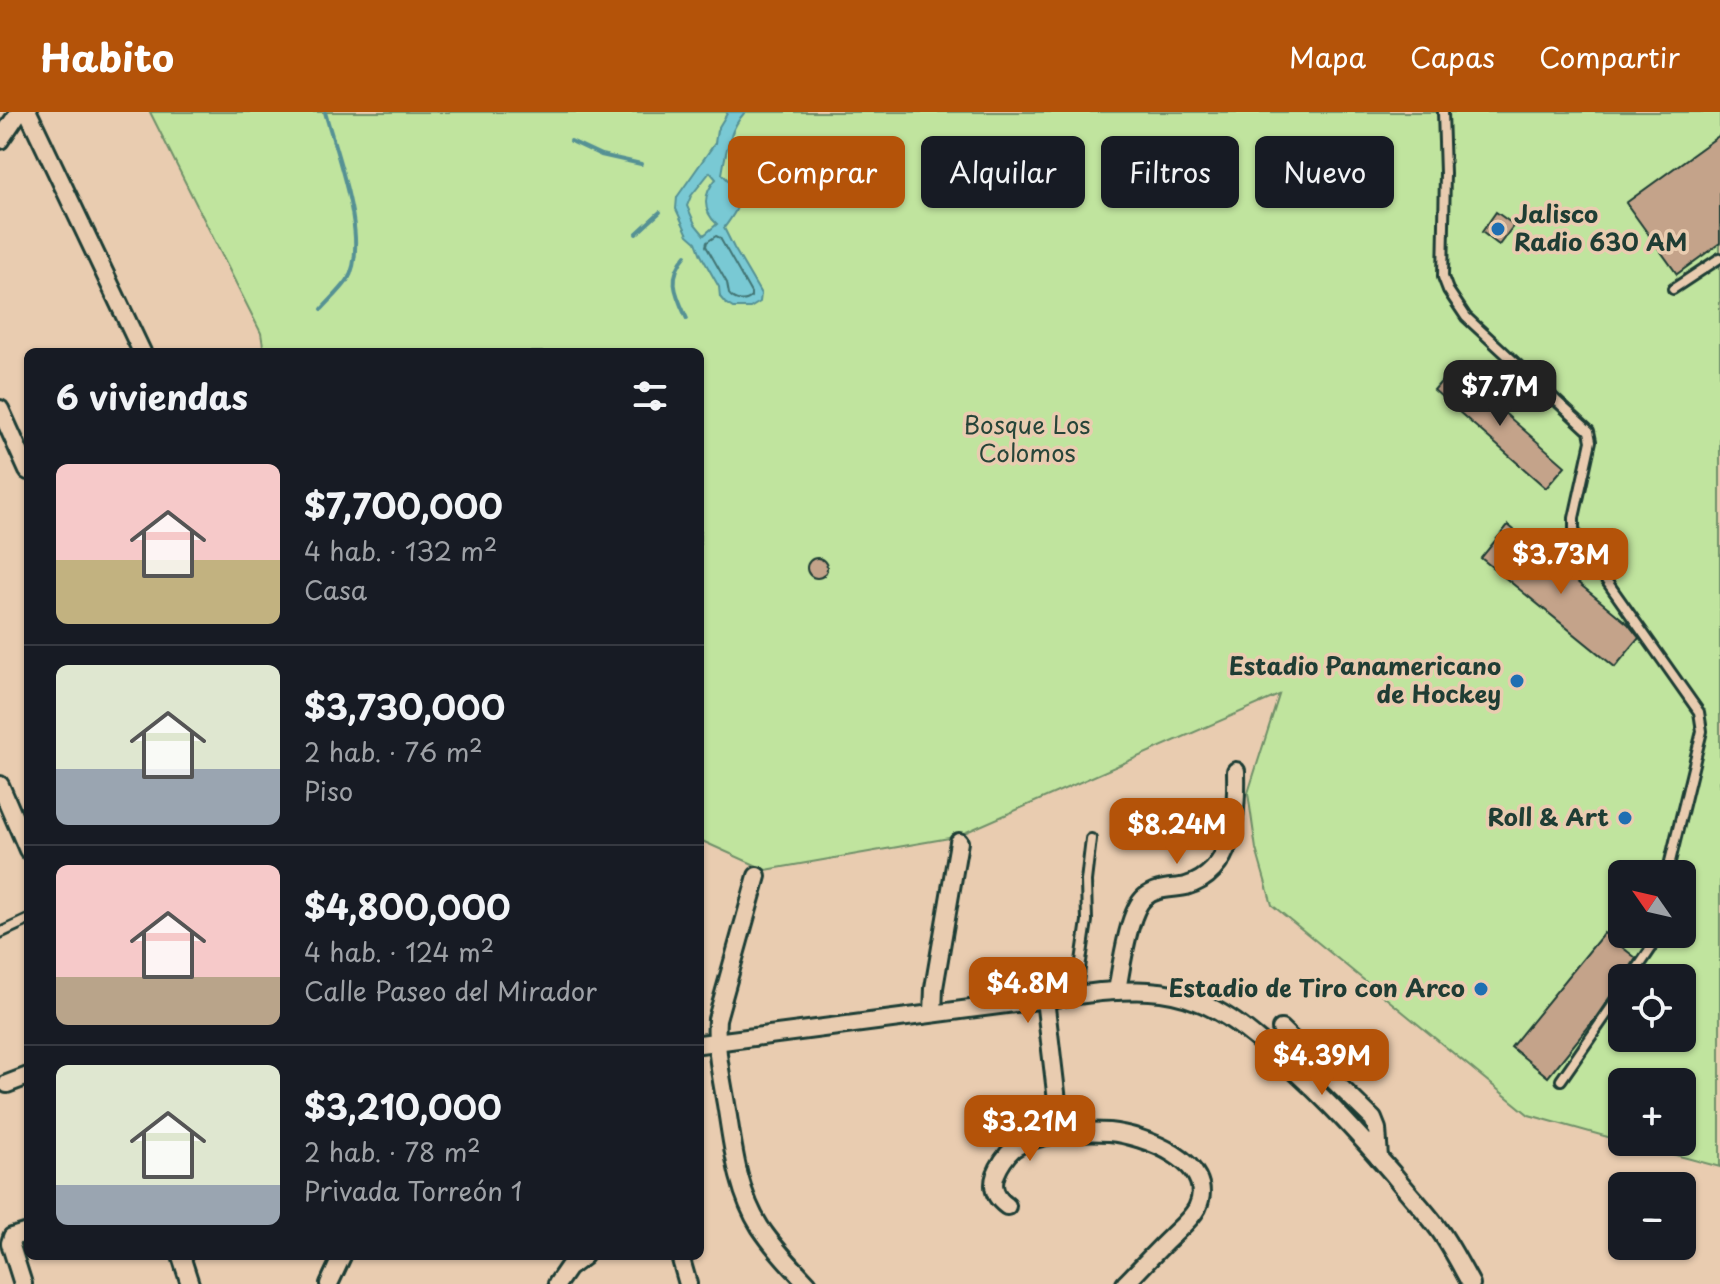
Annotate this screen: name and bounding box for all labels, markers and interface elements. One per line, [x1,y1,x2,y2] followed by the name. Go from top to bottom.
[40,28,174,85] text: Habito
[1289,35,1366,78] text: Mapa
[1410,35,1495,78] text: Capas
[1539,35,1680,78] text: Compartir
[728,136,905,208] chip: Comprar
[921,136,1085,208] chip: Alquilar
[1101,136,1239,208] chip: Filtros
[1255,136,1394,208] chip: Nuevo
[1514,195,1687,259] place label: Jalisco Radio 630 AM
[1489,220,1507,238] marker: Jalisco Radio 630 AM
[1444,360,1556,428] pin: $7.7M
[1461,366,1539,405] text: $7.7M
[56,370,248,422] text: 6 viviendas
[628,374,672,418] icon: filters
[964,406,1090,470] park label: Bosque Los Colomos
[304,479,503,531] text: $7,700,000
[120,496,216,592] icon: home
[1496,528,1626,596] pin: $3.73M
[304,531,497,570] text: 4 hab. · 132 m²
[1512,534,1610,573] text: $3.73M
[304,570,367,609] text: Casa
[1229,647,1501,711] place label: Estadio Panamericano de Hockey
[1508,672,1526,690] marker: Estadio Panamericano de Hockey
[304,680,505,732] text: $3,730,000
[120,697,216,793] icon: home
[304,732,483,771] text: 2 hab. · 76 m²
[304,771,353,810] text: Piso
[1112,798,1242,866] pin: $8.24M
[1487,798,1609,834] place label: Roll & Art
[1127,804,1227,843] text: $8.24M
[1616,809,1634,827] marker: Roll & Art
[1608,860,1696,948] north arrow
[1608,860,1696,1260] map controls
[304,880,511,932] text: $4,800,000
[120,897,216,993] icon: home
[304,932,494,971] text: 4 hab. · 124 m²
[972,957,1084,1025] pin: $4.8M
[987,963,1069,1002] text: $4.8M
[1608,964,1696,1052] button: locate
[1168,969,1465,1005] place label: Estadio de Tiro con Arco
[304,971,597,1010] text: Calle Paseo del Mirador
[1472,980,1490,998] marker: Estadio de Tiro con Arco
[1257,1029,1387,1097] pin: $4.39M
[1273,1035,1371,1074] text: $4.39M
[1608,1068,1696,1156] button: +
[304,1080,502,1132] text: $3,210,000
[965,1095,1095,1163] pin: $3.21M
[120,1097,216,1193] icon: home
[982,1101,1078,1140] text: $3.21M
[304,1132,481,1171] text: 2 hab. · 78 m²
[304,1171,523,1210] text: Privada Torreón 1
[1608,1172,1696,1260] button: −

